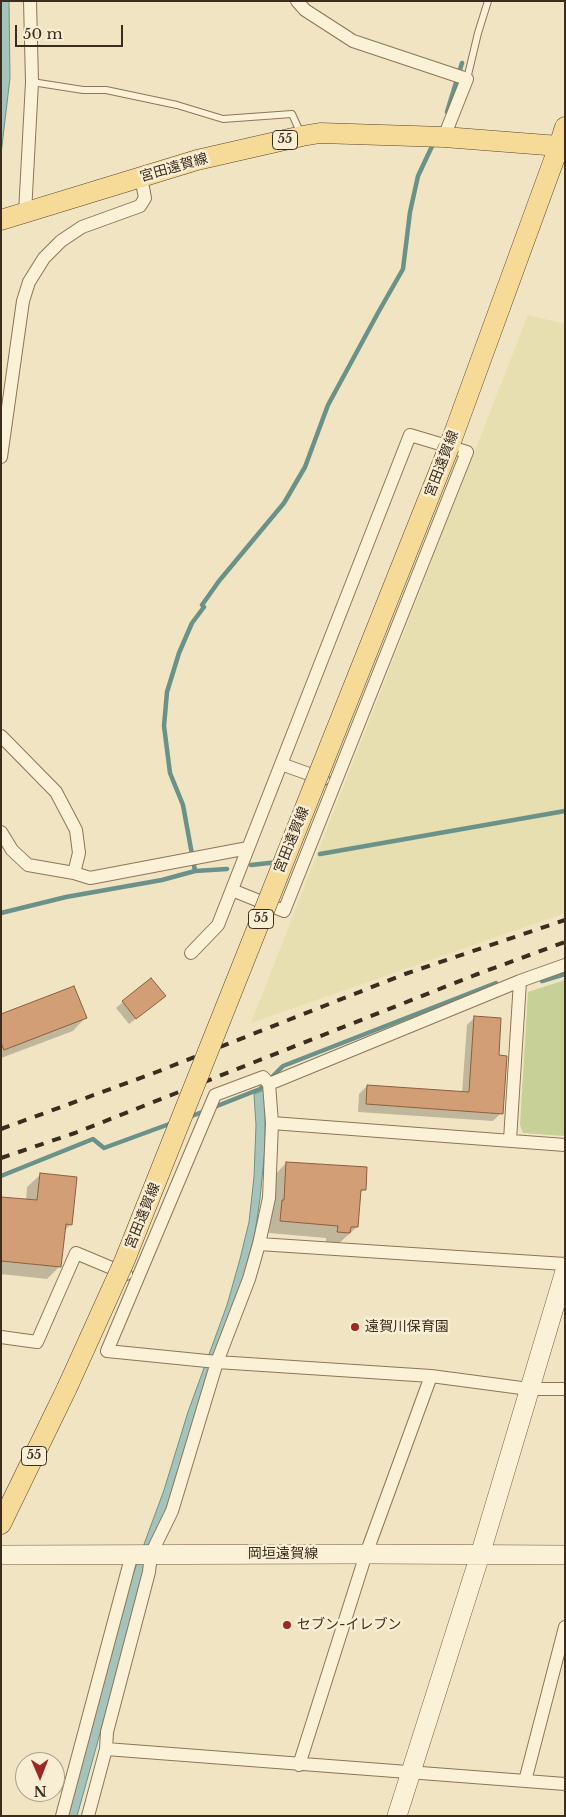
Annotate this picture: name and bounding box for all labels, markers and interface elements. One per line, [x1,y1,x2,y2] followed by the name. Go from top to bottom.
[18,15,125,47] scale bar
[23,24,63,43] text: 50 m
[272,130,298,150] road number: 55
[138,150,210,186] street label: 宮田遠賀線
[422,428,462,500] street label: 宮田遠賀線
[271,804,313,876] street label: 宮田遠賀線
[248,910,274,929] road number: 55
[122,1180,164,1252] street label: 宮田遠賀線
[365,1319,449,1335] place label: 遠賀川保育園
[349,1321,361,1333] marker: 遠賀川保育園
[22,1446,46,1465] road number: 55
[248,1546,318,1562] street label: 岡垣遠賀線
[297,1617,401,1633] place label: セブン-イレブン
[281,1619,293,1631] marker: セブン-イレブン
[15,1752,65,1802] north arrow
[34,1782,47,1800] text: N

